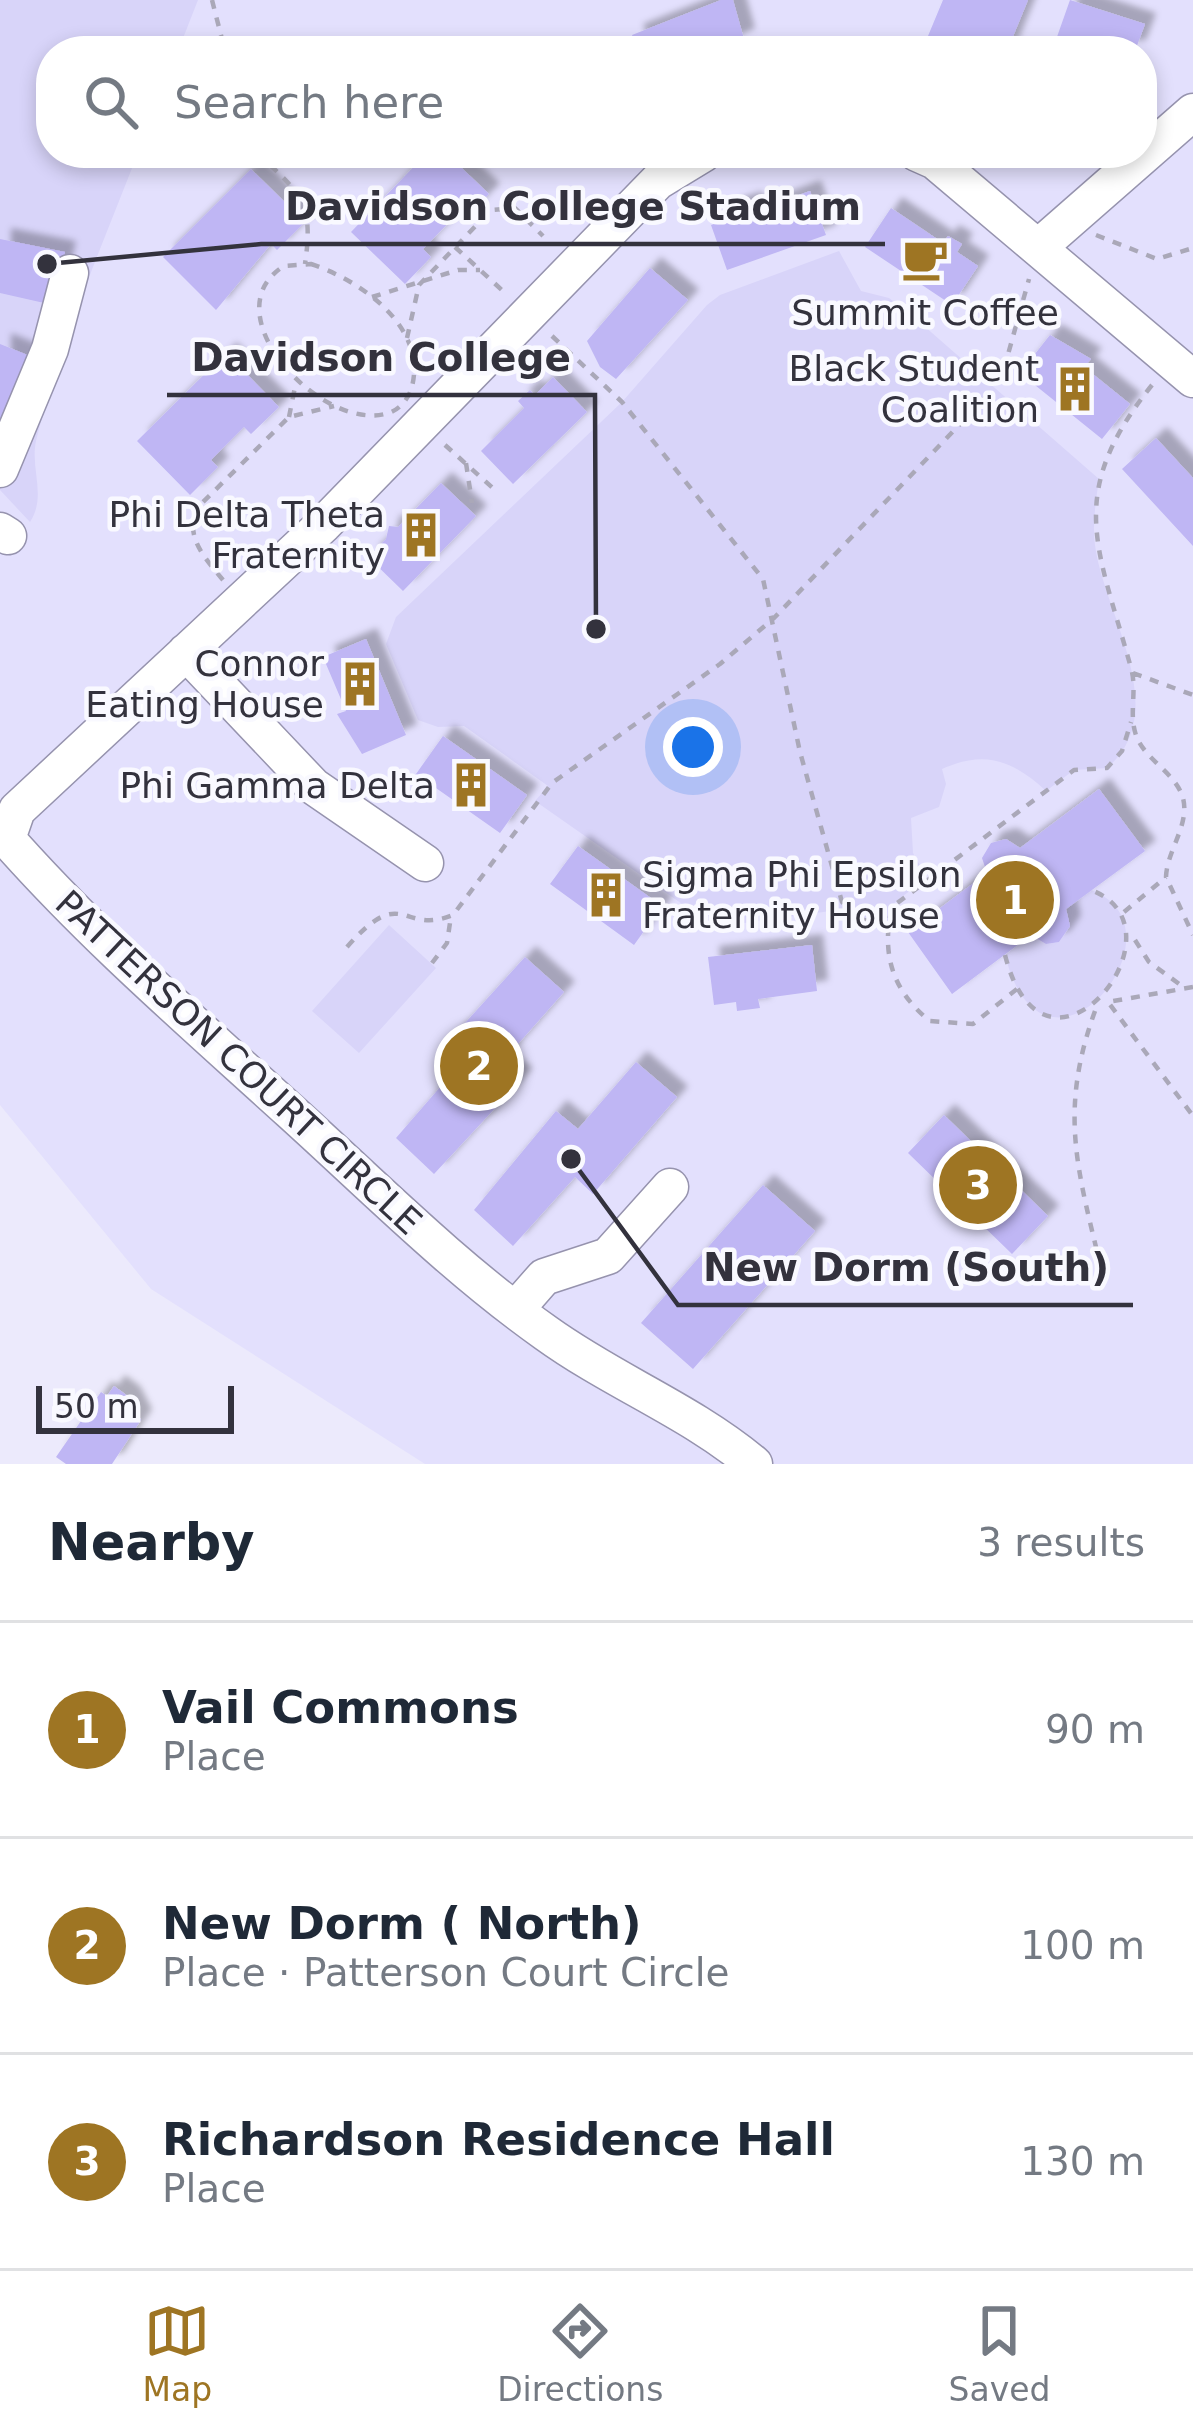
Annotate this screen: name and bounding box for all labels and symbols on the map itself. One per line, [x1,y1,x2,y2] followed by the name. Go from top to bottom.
[261,169,885,244] callout: Davidson College Stadium
[285,184,861,229] text: Davidson College Stadium
[900,234,950,284] cafe icon: Summit Coffee
[791,292,1059,333] place label: Summit Coffee
[167,320,595,395] callout: Davidson College
[191,335,571,380] text: Davidson College
[788,348,1039,430] place label: Black Student Coalition
[1050,364,1100,414] building icon: Black Student Coalition
[108,494,385,576] place label: Phi Delta Theta Fraternity
[396,510,446,560] building icon: Phi Delta Theta Fraternity
[85,643,324,725] place label: Connor Eating House
[335,659,385,709] building icon: Connor Eating House
[663,717,723,777] your location
[446,760,496,810] building icon: Phi Gamma Delta
[119,765,435,806] place label: Phi Gamma Delta
[642,854,961,936] place label: Sigma Phi Epsilon Fraternity House
[976,855,1054,945] pin: 1
[581,870,631,920] building icon: Sigma Phi Epsilon Fraternity House
[48,882,430,1243] street label: PATTERSON COURT CIRCLE
[440,1021,518,1111] pin: 2
[939,1140,1017,1230] pin: 3
[678,1230,1133,1305] callout: New Dorm (South)
[703,1245,1109,1290] text: New Dorm (South)
[36,1380,234,1433] scale bar

